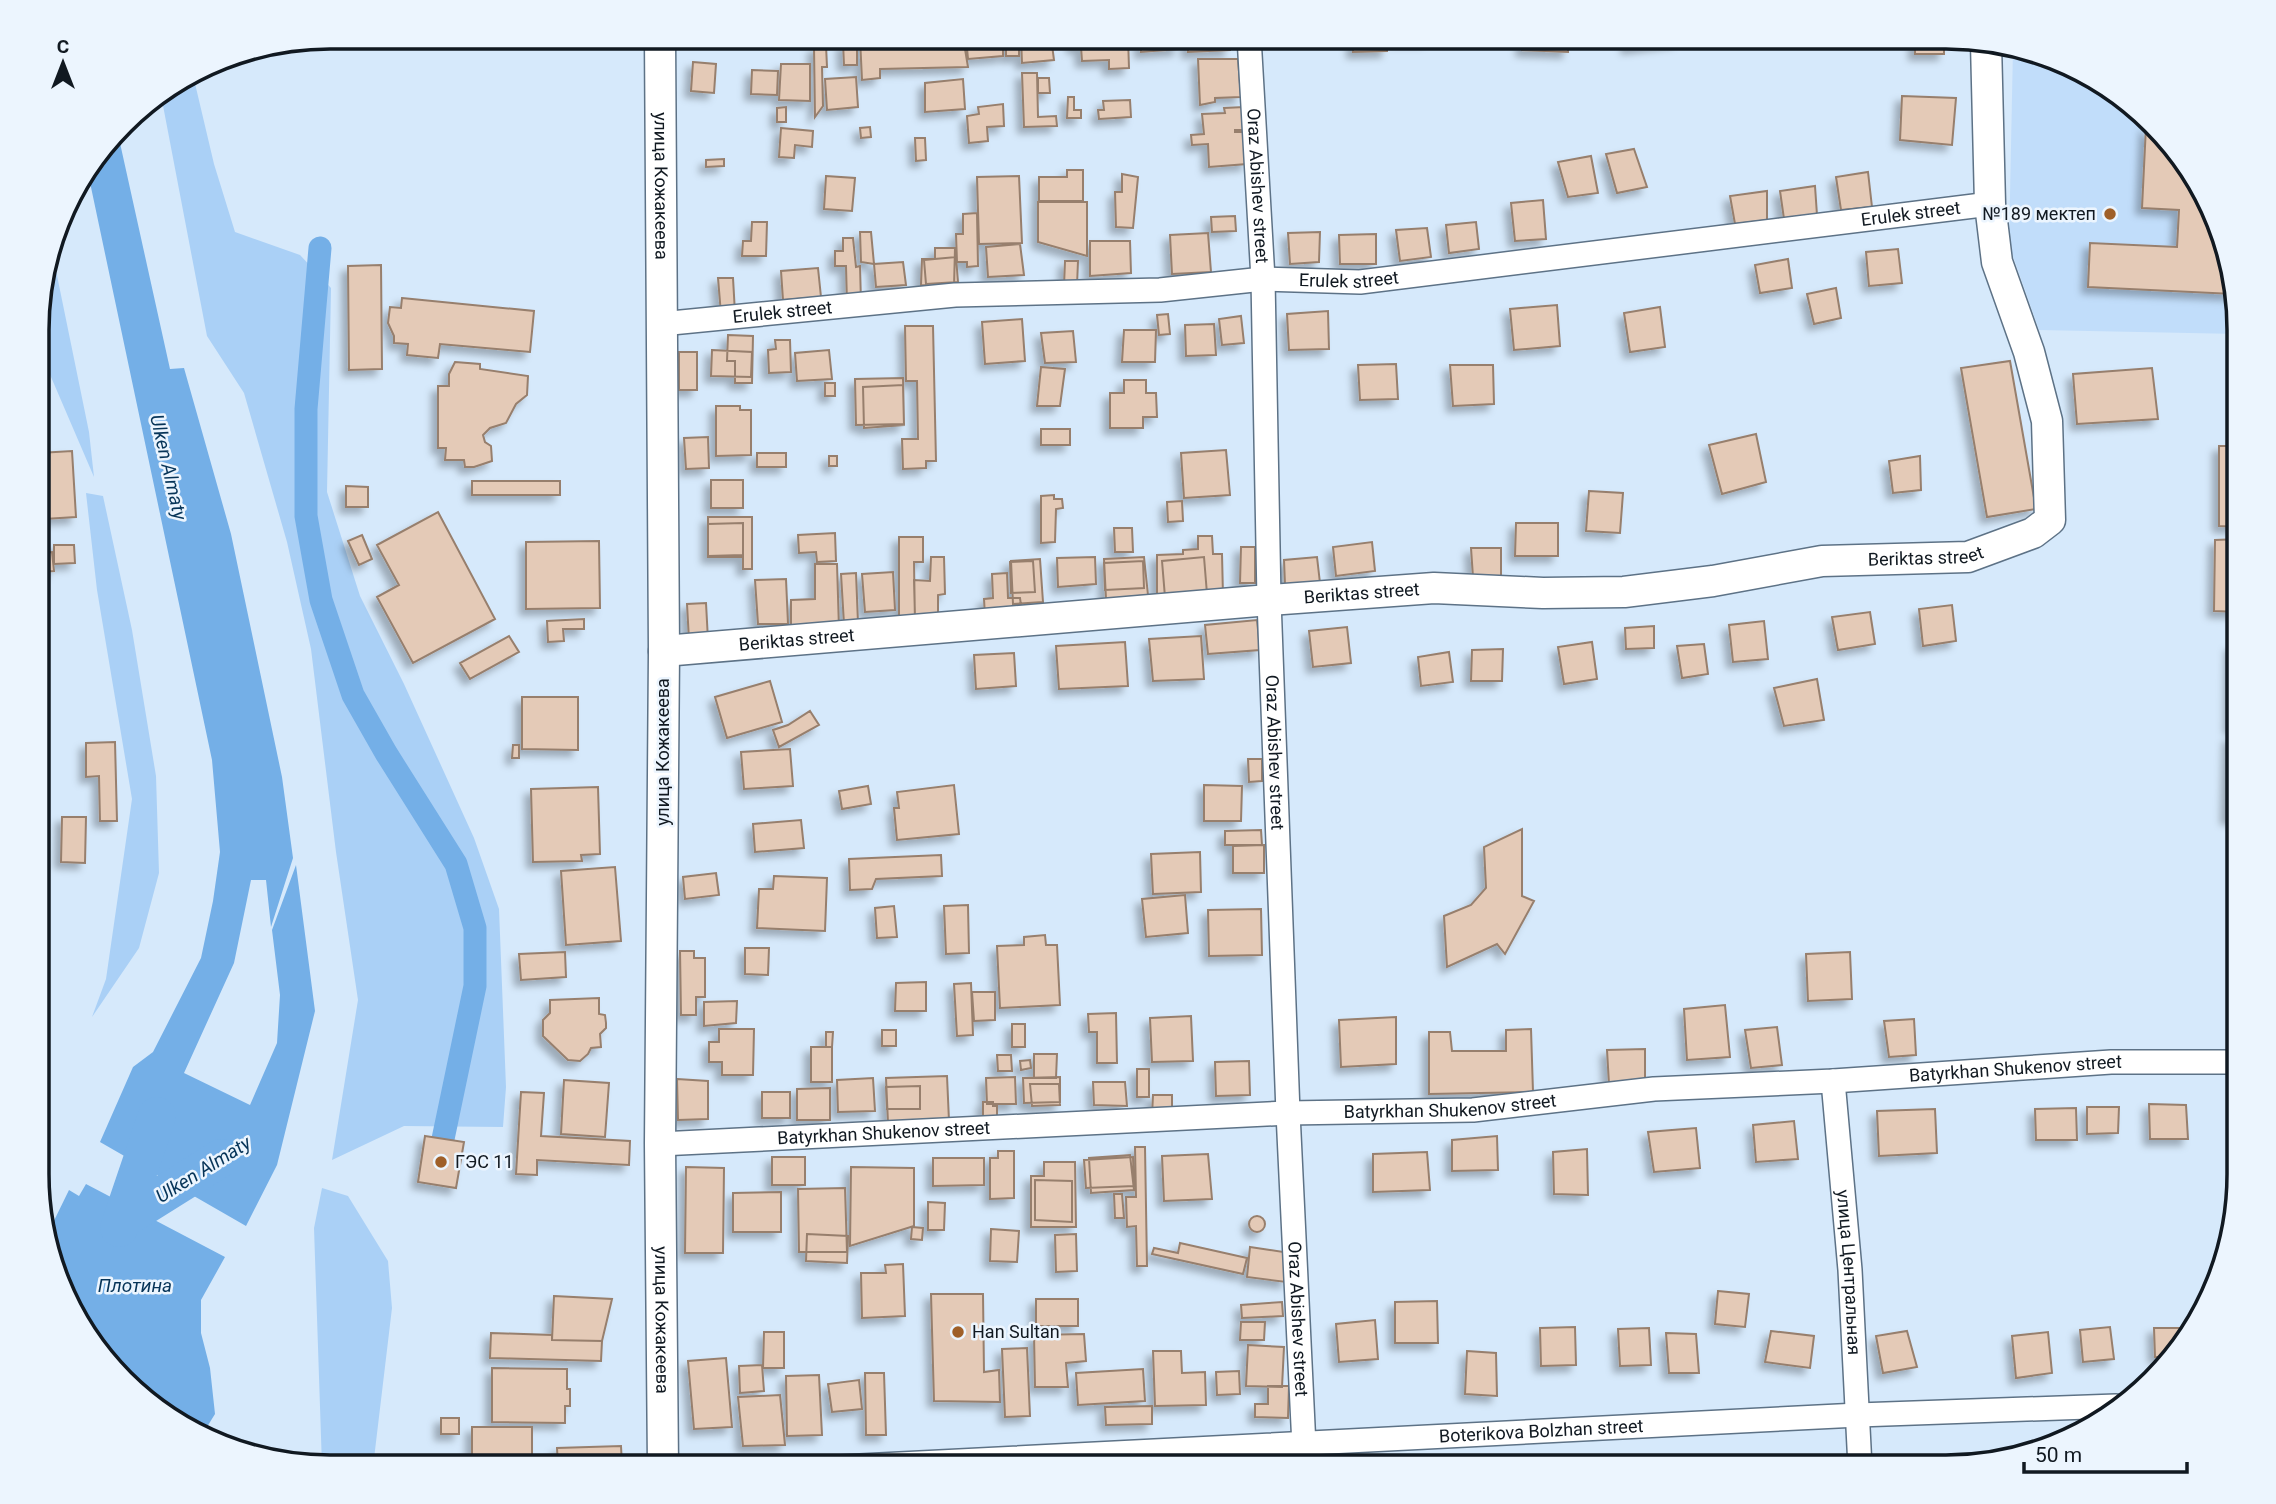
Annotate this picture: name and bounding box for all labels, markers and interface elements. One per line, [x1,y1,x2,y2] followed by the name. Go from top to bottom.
[28,28,98,98] north arrow
[57,35,69,58] text: С
[1243,107,1273,264] street label: Oraz Abishev street
[650,112,672,260] street label: улица Кожакеева
[1860,197,1962,230] street label: Erulek street
[1982,203,2096,224] place label: №189 мектеп
[2102,206,2118,222] marker: №189 мектеп
[1299,266,1400,292] street label: Erulek street
[732,296,833,327] street label: Erulek street
[145,412,192,523] water label: Ulken Almaty
[1868,541,1986,570] street label: Beriktas street
[1303,578,1420,607] street label: Beriktas street
[738,624,855,655] street label: Beriktas street
[1262,674,1289,831] street label: Oraz Abishev street
[652,678,673,826] street label: улица Кожакеева
[1908,1051,2122,1086] street label: Batyrkhan Shukenov street
[1343,1089,1558,1122] street label: Batyrkhan Shukenov street
[777,1117,991,1148] street label: Batyrkhan Shukenov street
[152,1130,256,1208] water label: Ulken Almaty
[455,1151,514,1172] place label: ГЭС 11
[433,1154,449,1170] marker: ГЭС 11
[1833,1189,1865,1356] street label: улица Центральная
[1284,1241,1313,1397] street label: Oraz Abishev street
[651,1246,673,1394] street label: улица Кожакеева
[98,1274,172,1297] water label: Плотина
[972,1321,1060,1342] place label: Han Sultan
[950,1324,966,1340] marker: Han Sultan
[1438,1415,1644,1446] street label: Boterikova Bolzhan street
[2024,1430,2187,1474] scale bar
[2035,1443,2082,1467] text: 50 m

